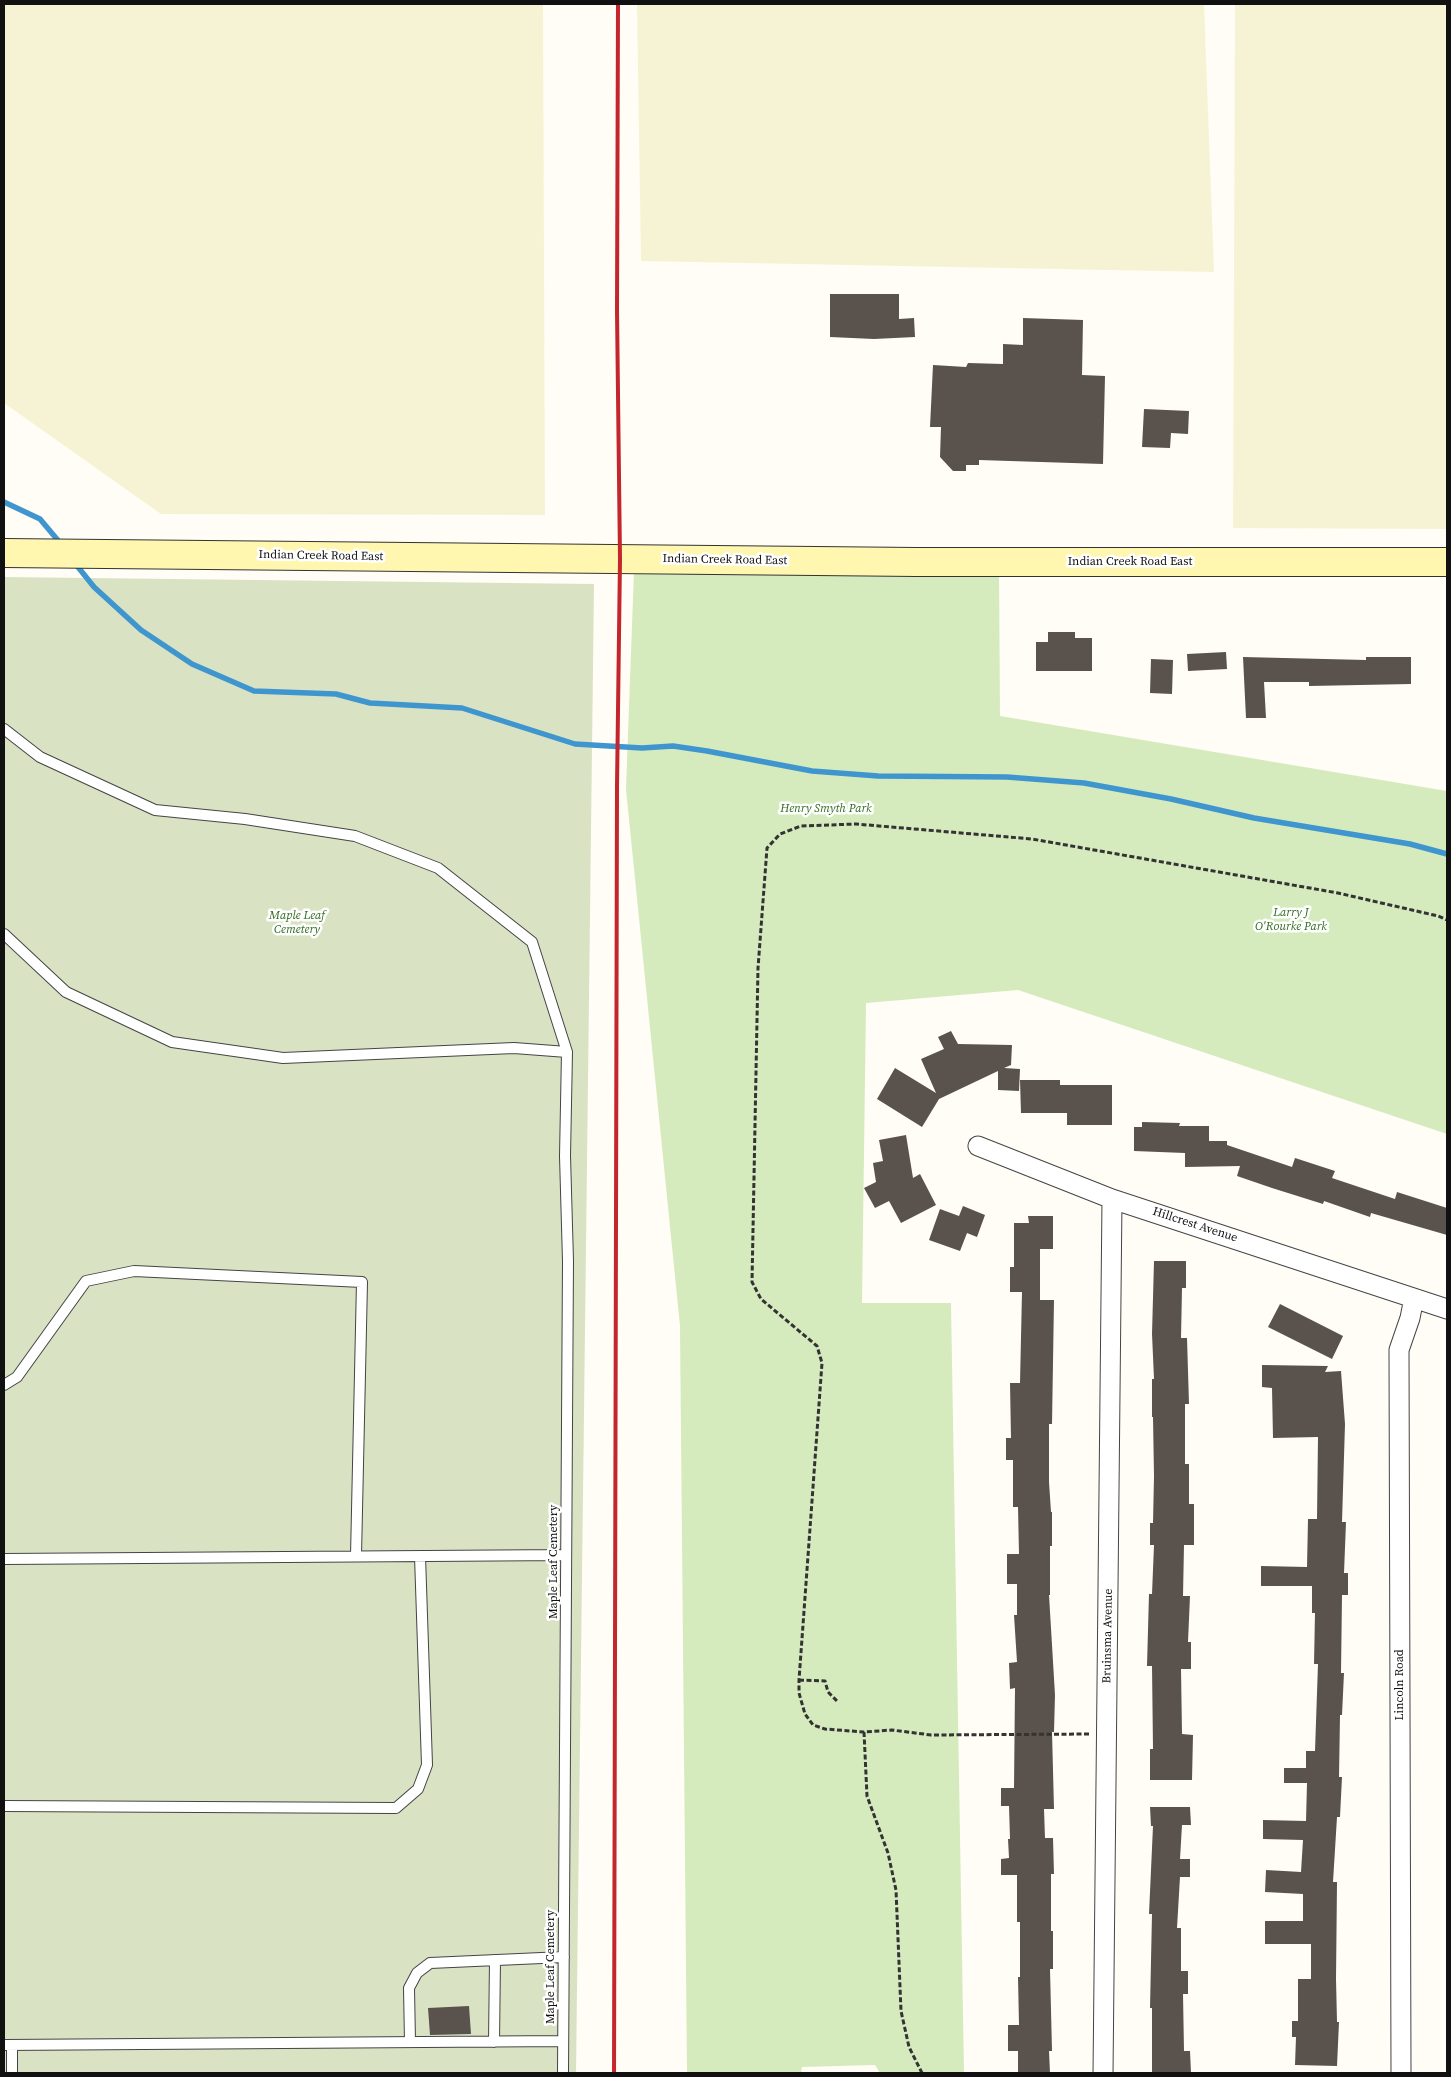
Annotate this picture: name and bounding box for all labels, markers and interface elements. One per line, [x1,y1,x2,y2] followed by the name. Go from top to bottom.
[259,548,383,564] street label: Indian Creek Road East
[663,552,787,568] street label: Indian Creek Road East
[1068,555,1192,569] street label: Indian Creek Road East
[780,802,872,816] park label: Henry Smyth Park
[1255,906,1327,934] park label: Larry J O'Rourke Park
[269,909,325,937] park label: Maple Leaf Cemetery
[1151,1204,1239,1246] street label: Hillcrest Avenue
[547,1505,561,1619] street label: Maple Leaf Cemetery
[1100,1588,1116,1684] street label: Bruinsma Avenue
[1393,1649,1407,1721] street label: Lincoln Road
[544,1910,558,2024] street label: Maple Leaf Cemetery

